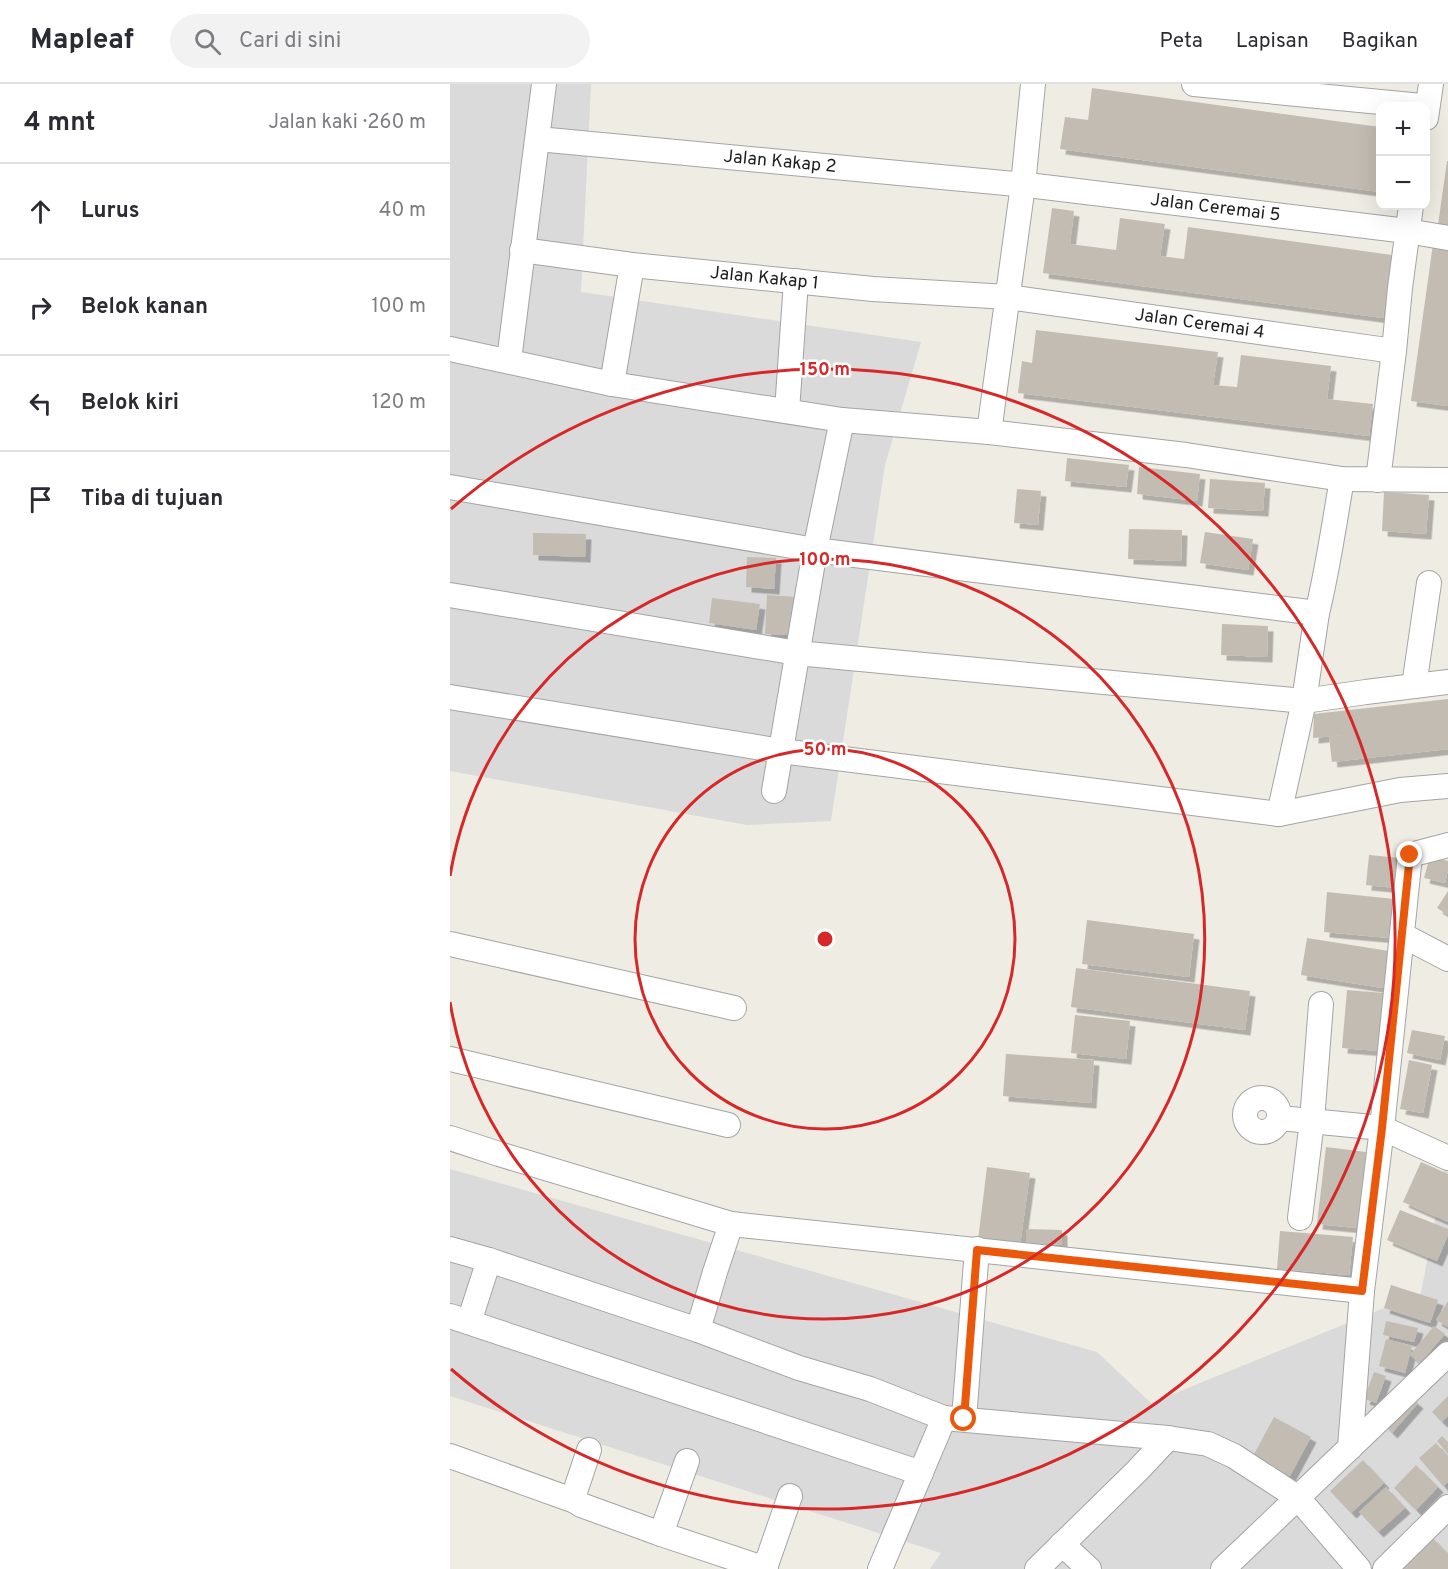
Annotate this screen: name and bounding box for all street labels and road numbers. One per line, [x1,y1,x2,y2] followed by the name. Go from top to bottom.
[722,145,837,179] street label: Jalan Kakap 2
[1149,188,1282,227] street label: Jalan Ceremai 5
[709,261,820,295] street label: Jalan Kakap 1
[1133,303,1266,344] street label: Jalan Ceremai 4

